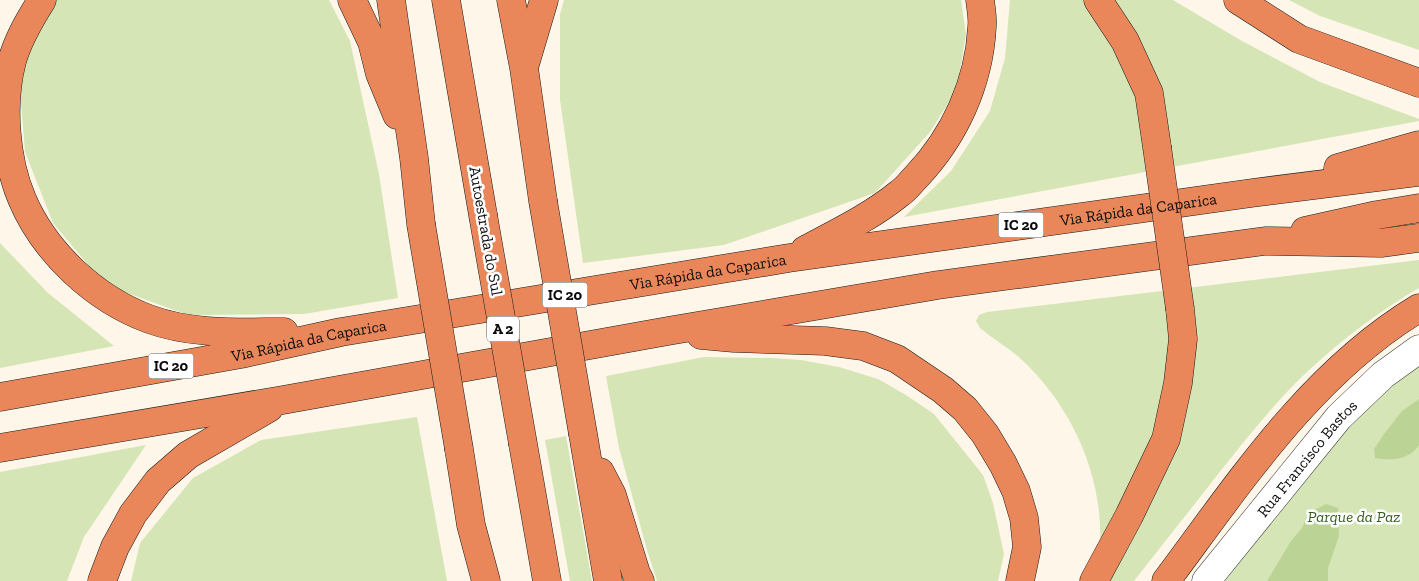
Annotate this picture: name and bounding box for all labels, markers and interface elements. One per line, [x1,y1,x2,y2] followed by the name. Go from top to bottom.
[465,165,507,297] street label: Autoestrada do Sul
[1058,189,1218,230] street label: Via Rápida da Caparica
[998,212,1044,238] road number: IC 20
[627,249,788,294] street label: Via Rápida da Caparica
[542,282,588,308] road number: IC 20
[229,315,388,365] street label: Via Rápida da Caparica
[487,316,519,342] road number: A 2
[148,354,194,378] road number: IC 20
[1253,396,1361,520] street label: Rua Francisco Bastos
[1308,507,1400,526] park label: Parque da Paz

